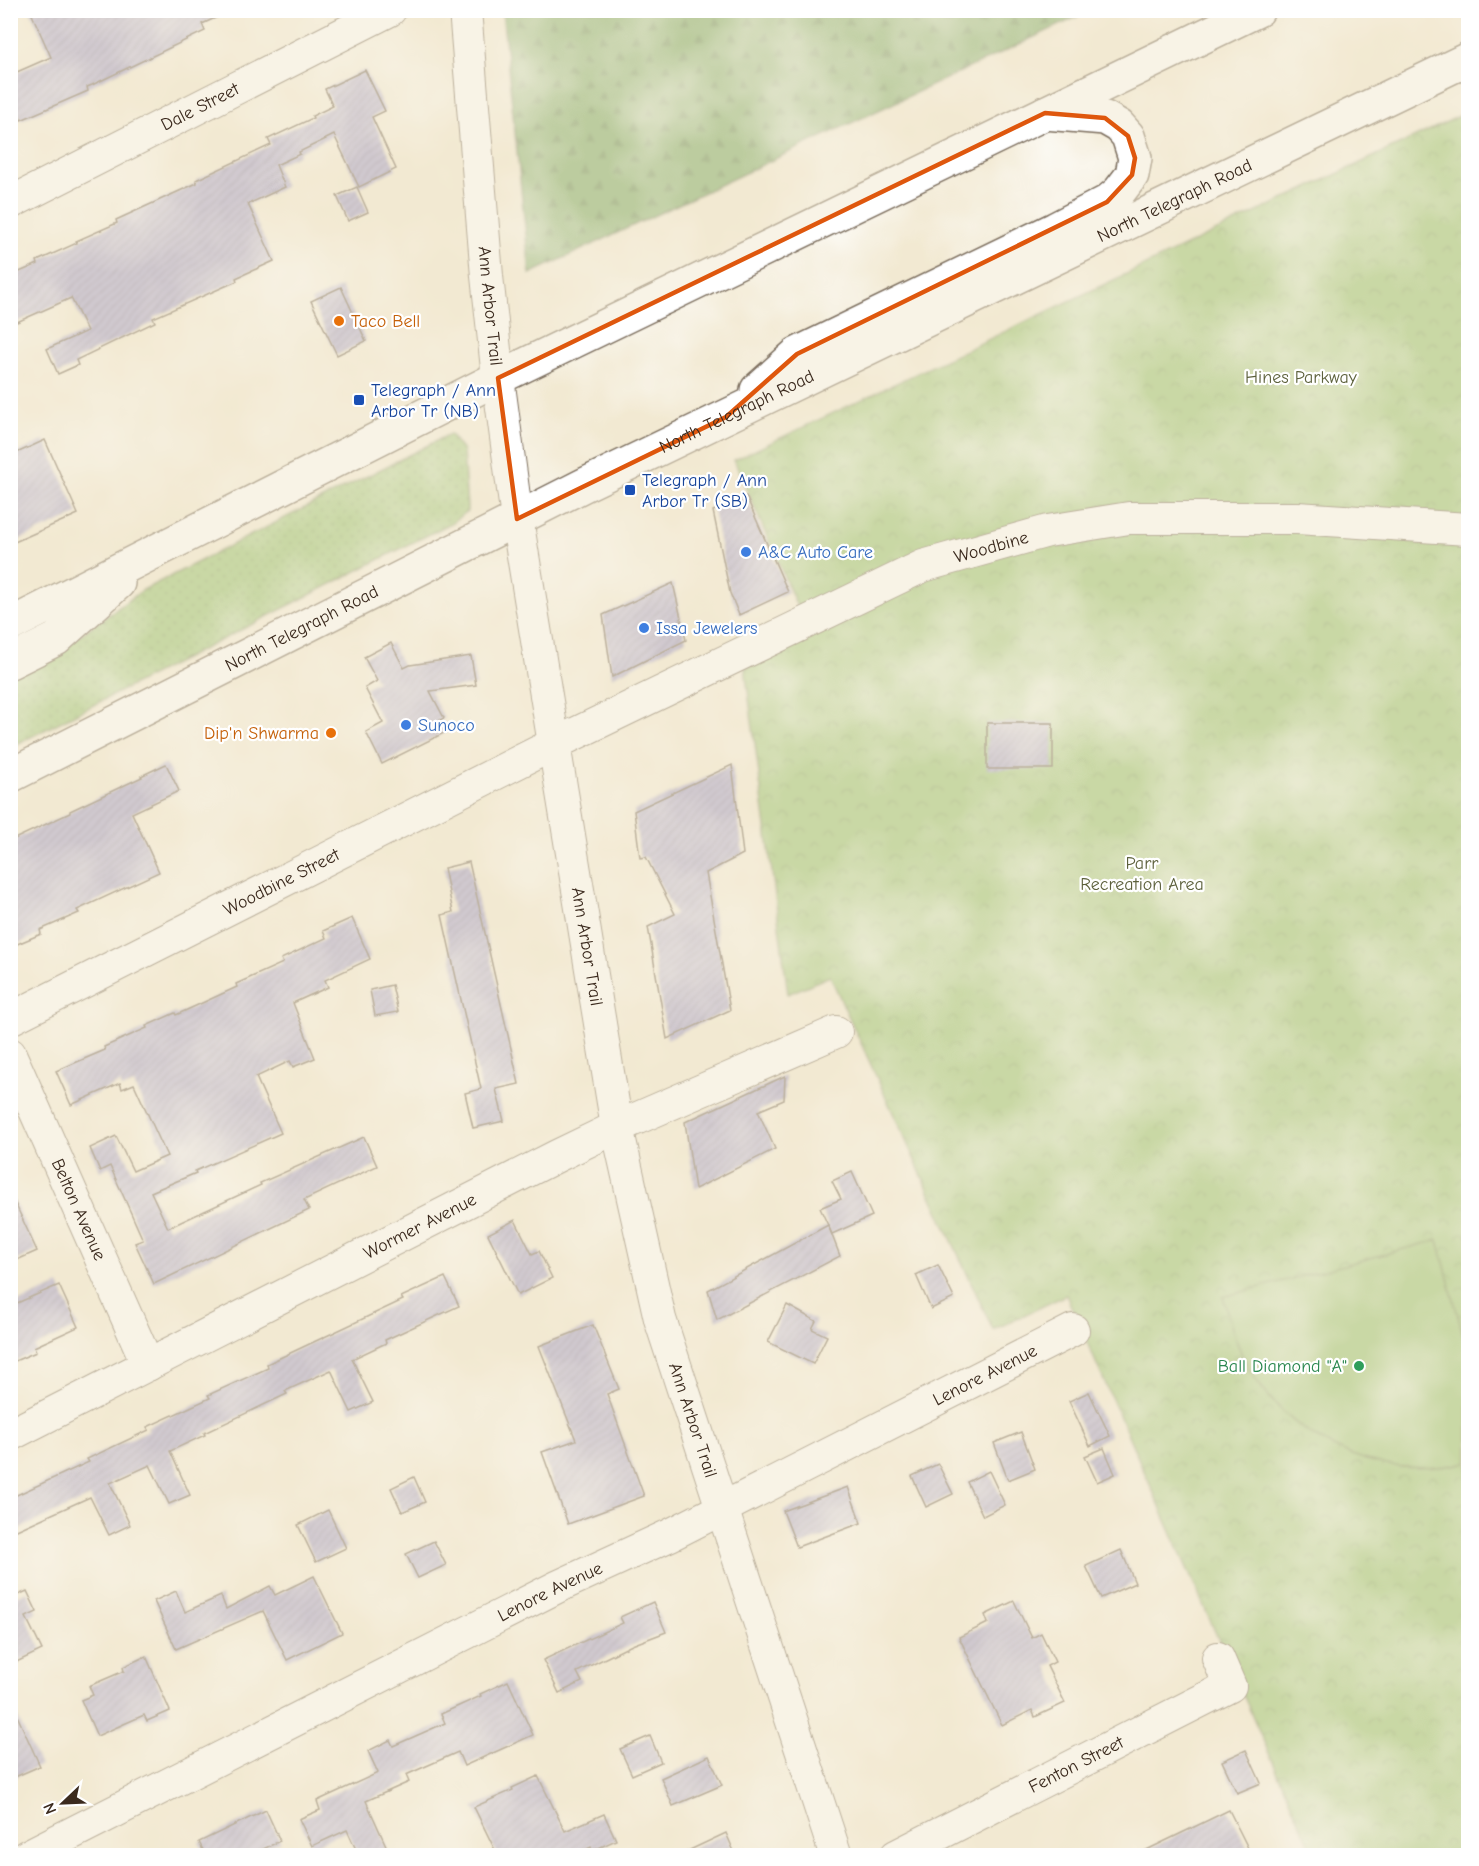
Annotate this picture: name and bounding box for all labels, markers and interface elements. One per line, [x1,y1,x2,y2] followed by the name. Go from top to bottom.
[157,78,243,135] street label: Dale Street
[1094,154,1255,247] street label: North Telegraph Road
[474,245,507,367] street label: Ann Arbor Trail
[351,311,420,332] place label: Taco Bell
[332,314,346,328] marker: Taco Bell
[656,365,817,458] street label: North Telegraph Road
[1245,367,1358,388] park label: Hines Parkway
[371,380,496,422] place label: Telegraph / Ann Arbor Tr (NB)
[352,393,366,407] marker: Telegraph / Ann Arbor Tr (NB)
[642,470,767,512] place label: Telegraph / Ann Arbor Tr (SB)
[623,483,637,497] marker: Telegraph / Ann Arbor Tr (SB)
[952,527,1031,567] street label: Woodbine
[758,542,873,563] place label: A&C Auto Care
[739,545,753,559] marker: A&C Auto Care
[221,581,382,676] street label: North Telegraph Road
[656,618,758,639] place label: Issa Jewelers
[637,621,651,635] marker: Issa Jewelers
[418,715,475,736] place label: Sunoco
[399,718,413,732] marker: Sunoco
[204,723,319,744] place label: Dip'n Shwarma
[324,726,338,740] marker: Dip'n Shwarma
[220,843,344,920] street label: Woodbine Street
[1080,853,1204,895] park label: Parr Recreation Area
[567,886,607,1007] street label: Ann Arbor Trail
[47,1155,111,1264] street label: Belton Avenue
[360,1189,480,1263] street label: Wormer Avenue
[929,1340,1040,1410] street label: Lenore Avenue
[1218,1356,1347,1377] place label: Ball Diamond "A"
[1352,1359,1366,1373] marker: Ball Diamond "A"
[664,1360,722,1480] street label: Ann Arbor Trail
[494,1557,606,1626] street label: Lenore Avenue
[1025,1731,1128,1797] street label: Fenton Street
[33,1773,93,1833] north arrow
[40,1800,60,1817] text: N

